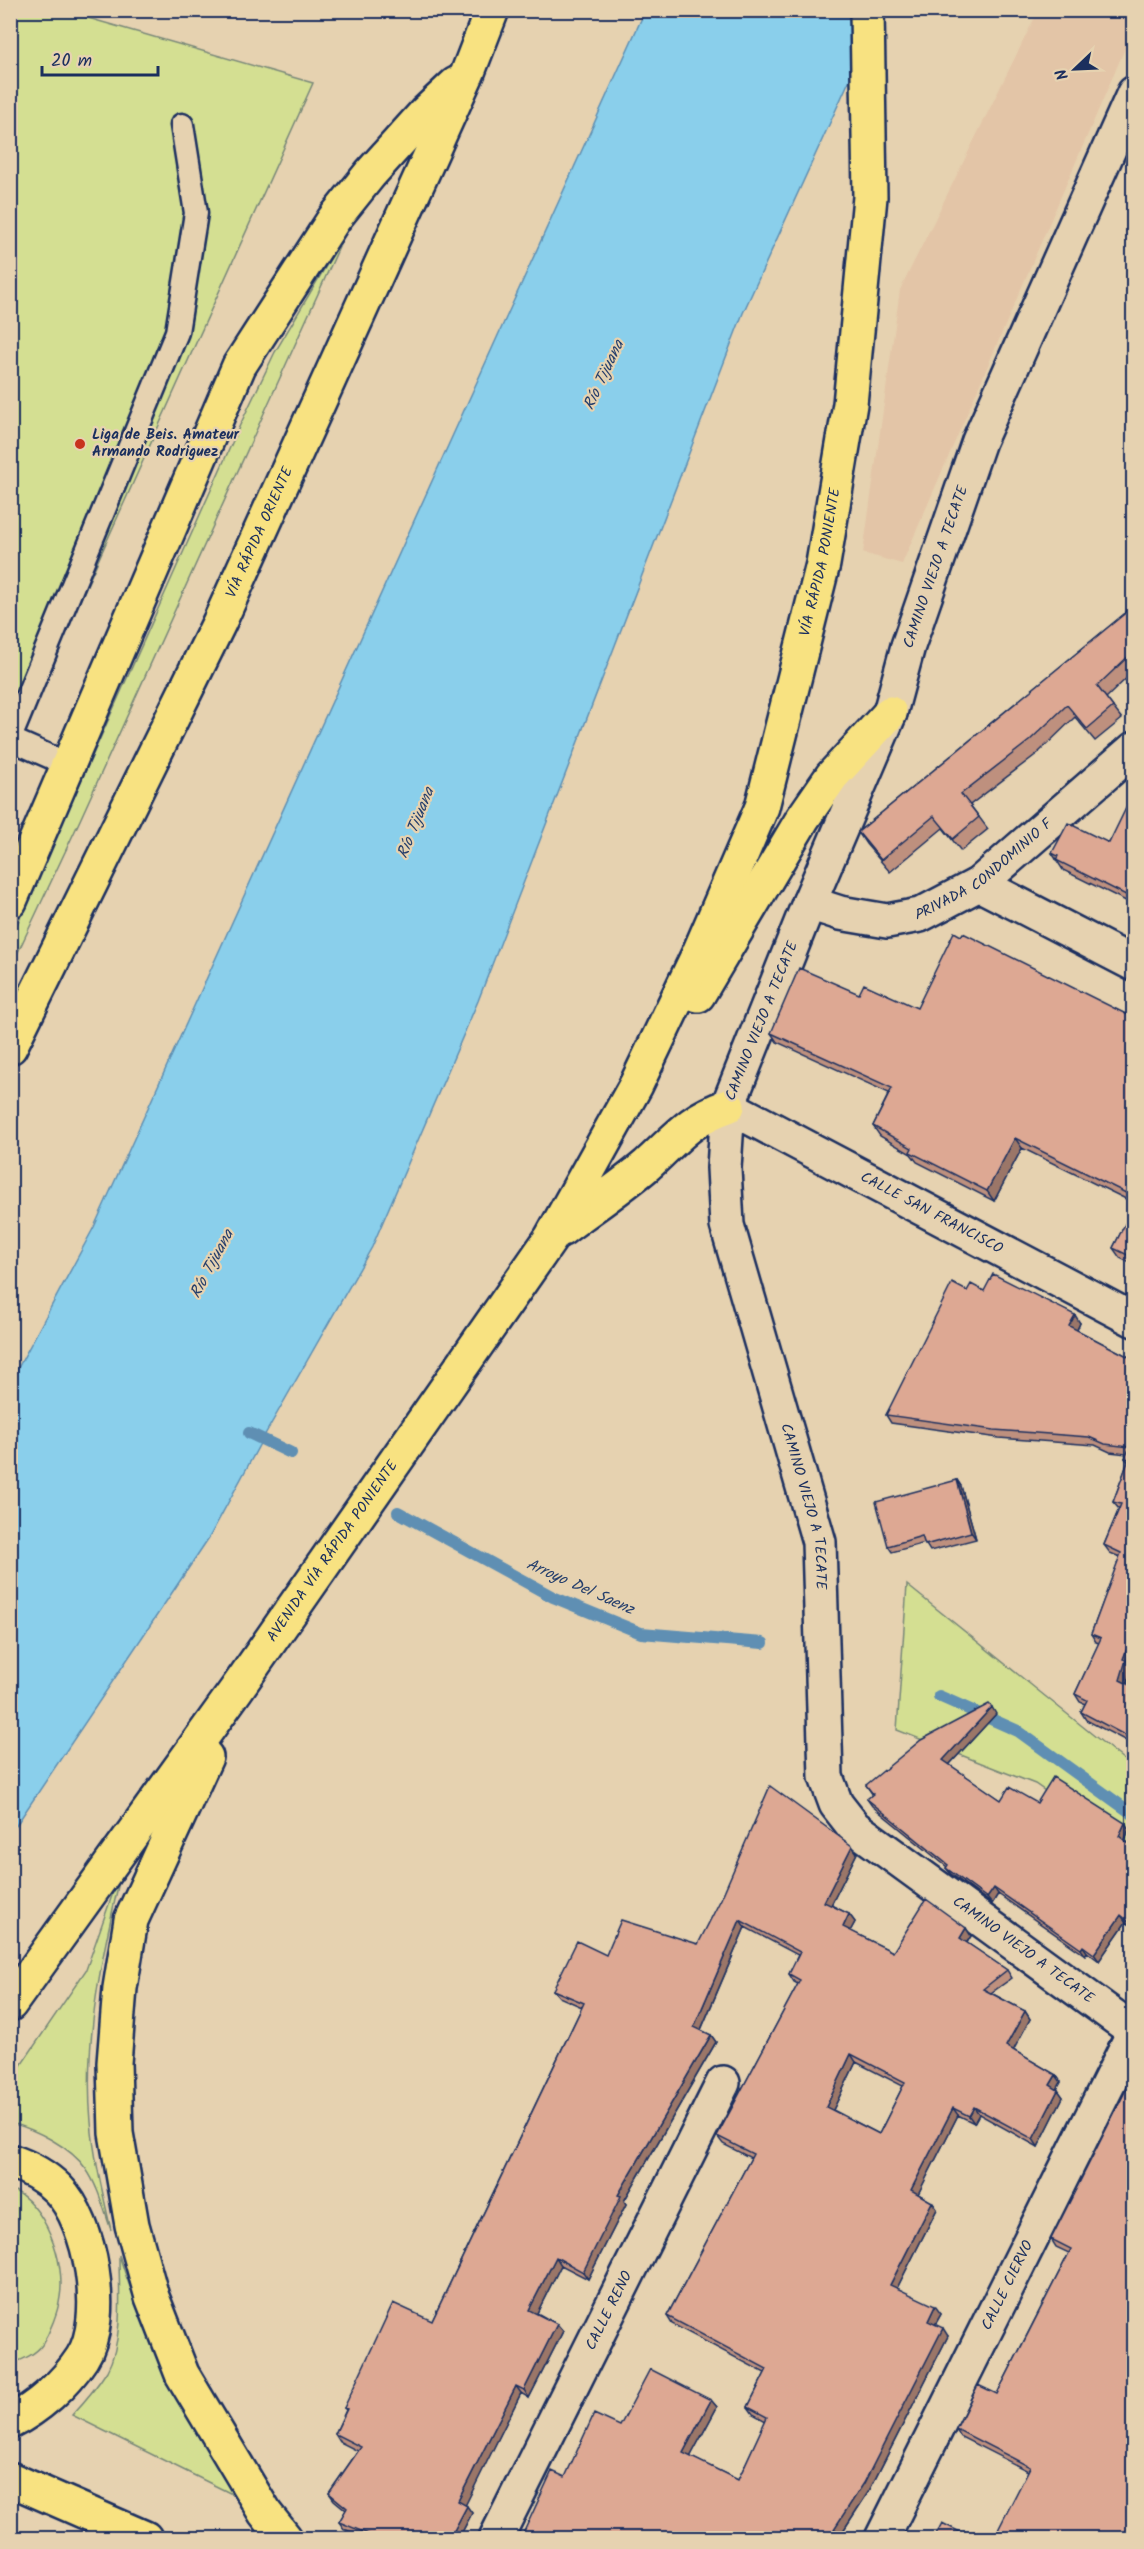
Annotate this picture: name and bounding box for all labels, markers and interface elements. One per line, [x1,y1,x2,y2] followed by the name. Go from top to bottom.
[42,39,158,77] scale bar
[1045,39,1105,99] north arrow
[51,47,92,76] text: 20 m
[1049,65,1076,84] text: N
[577,335,632,414] water label: Río Tijuana
[92,423,240,464] place label: Liga de Beis. Amateur Armando Rodriguez
[73,437,87,451] marker: Liga de Beis. Amateur Armando Rodriguez
[220,462,300,602] street label: VÍA RÁPIDA ORIENTE
[897,481,975,651] street label: CAMINO VIEJO A TECATE
[793,485,848,639] street label: VÍA RÁPIDA PONIENTE
[390,782,442,862] water label: Río Tijuana
[914,812,1059,928] street label: PRIVADA CONDOMINIO F
[719,936,806,1105] street label: CAMINO VIEJO A TECATE
[856,1166,1007,1261] street label: CALLE SAN FRANCISCO
[183,1224,241,1303] water label: Río Tijuana
[773,1421,832,1591] street label: CAMINO VIEJO A TECATE
[261,1454,405,1647] street label: AVENIDA VÍA RÁPIDA PONIENTE
[522,1552,640,1623] water label: Arroyo Del Saenz
[947,1890,1100,2011] street label: CAMINO VIEJO A TECATE
[975,2236,1040,2335] street label: CALLE CIERVO
[579,2267,639,2355] street label: CALLE RENO

